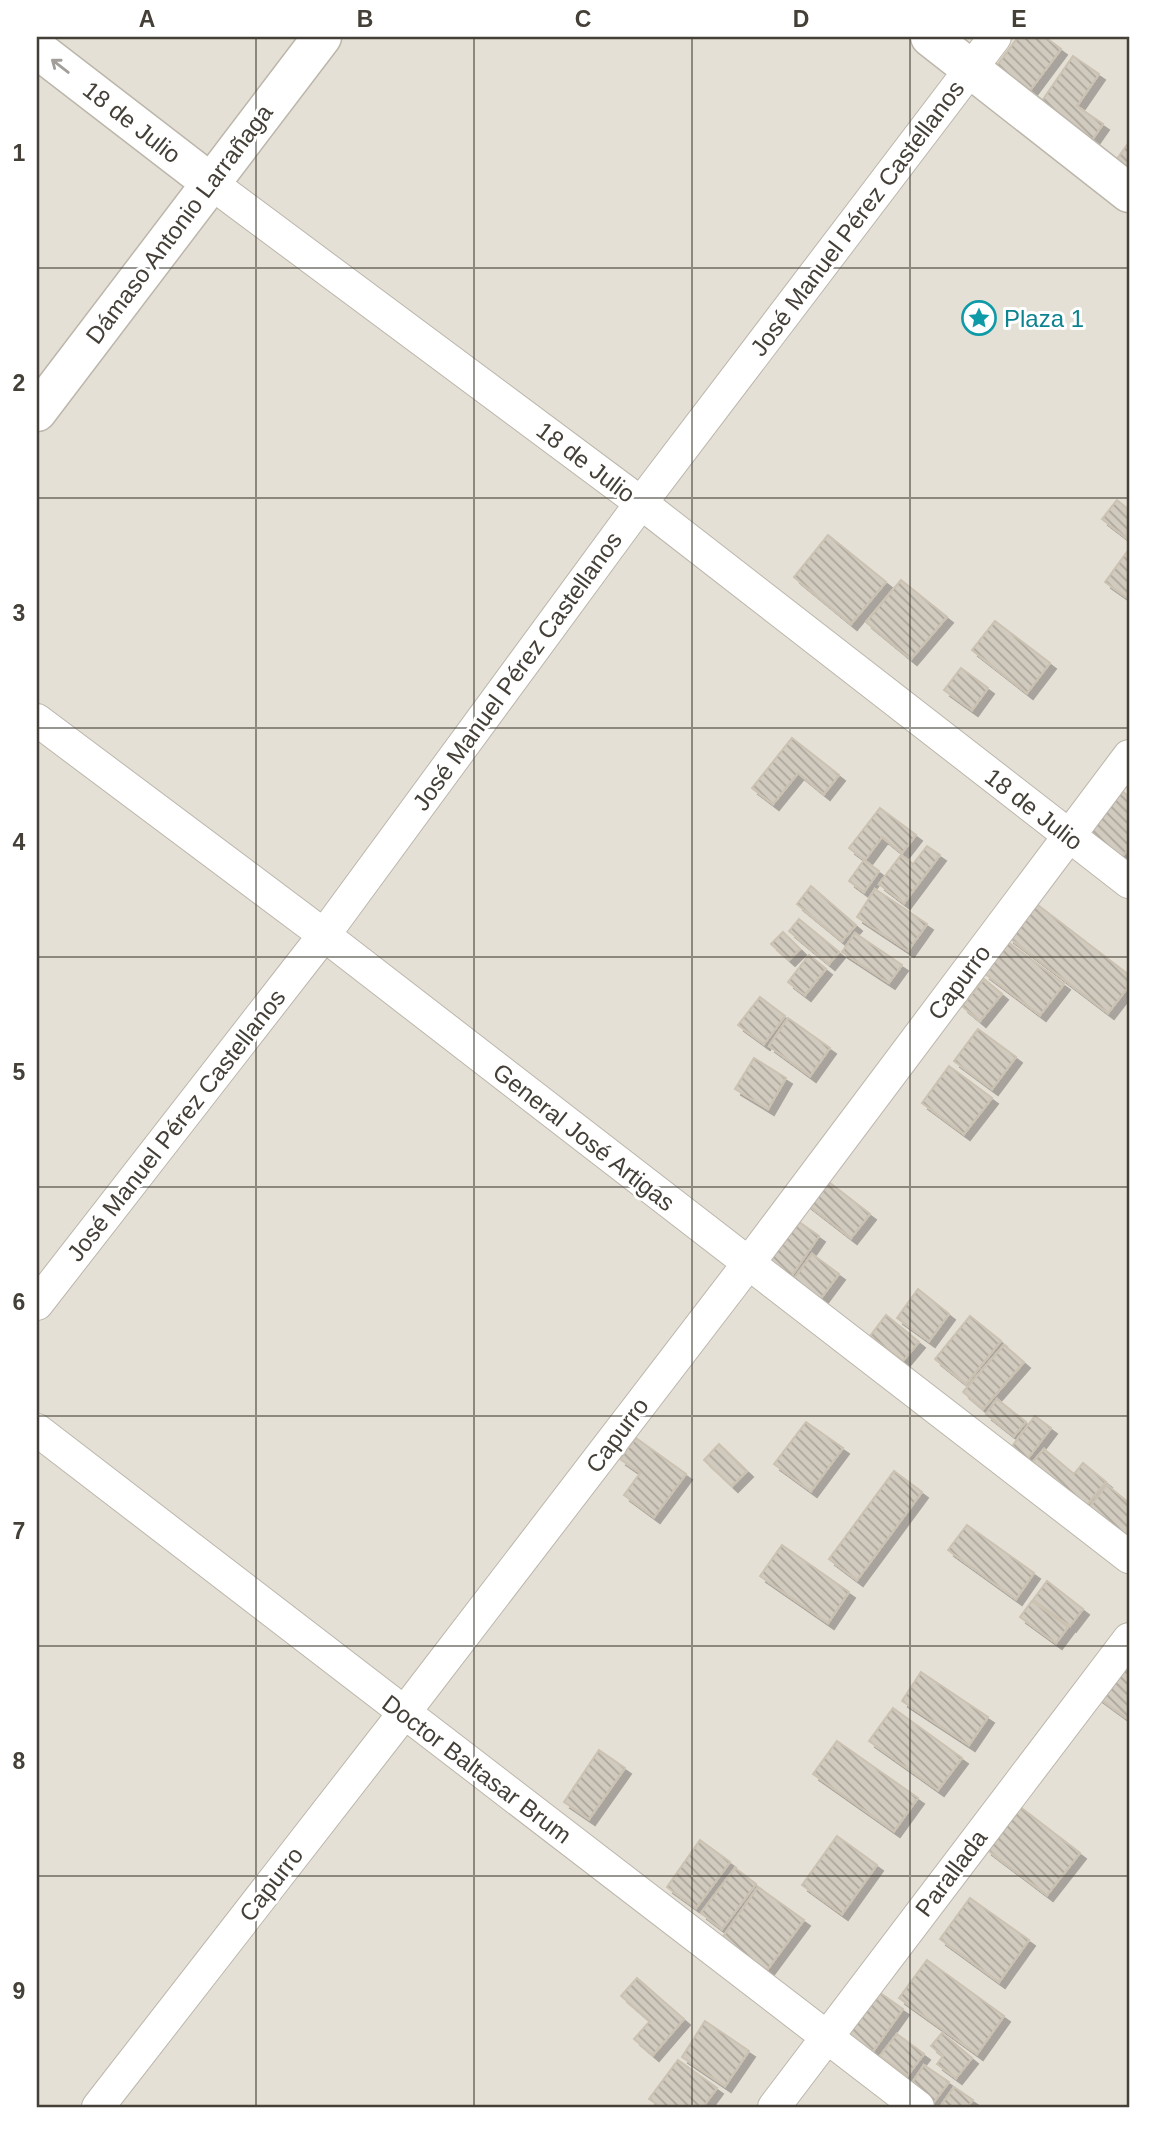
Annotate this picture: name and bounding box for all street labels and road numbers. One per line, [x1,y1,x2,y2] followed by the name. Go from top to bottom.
[745,75,969,361] street label: José Manuel Pérez Castellanos
[78,76,186,168] street label: 18 de Julio
[80,99,278,349] street label: Dámaso Antonio Larrañaga
[532,416,640,508] street label: 18 de Julio
[407,527,627,815] street label: José Manuel Pérez Castellanos
[980,763,1088,855] street label: 18 de Julio
[922,939,996,1025] street label: Capurro
[61,984,291,1266] street label: José Manuel Pérez Castellanos
[488,1058,680,1216] street label: General José Artigas
[580,1392,654,1478] street label: Capurro
[377,1689,577,1849] street label: Doctor Baltasar Brum
[910,1824,993,1922] street label: Parallada
[234,1842,308,1926] street label: Capurro

